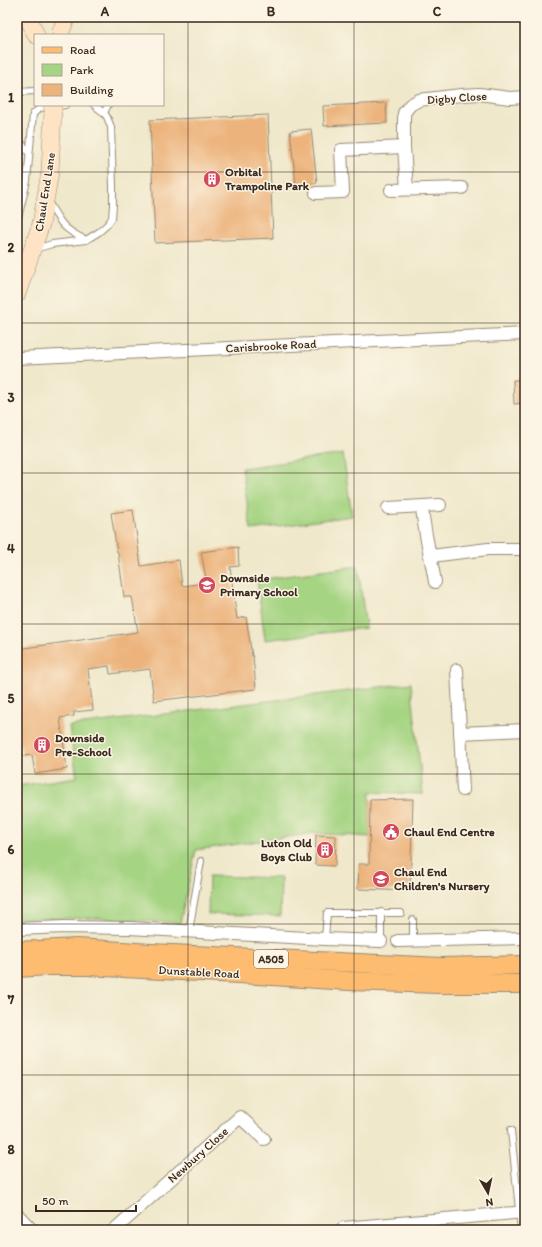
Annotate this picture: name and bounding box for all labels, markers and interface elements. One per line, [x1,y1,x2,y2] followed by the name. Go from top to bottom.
[100,4,110,19] text: A
[267,4,276,19] text: B
[433,4,442,19] text: C
[34,34,164,106] legend
[70,43,96,57] text: Road
[70,63,94,77] text: Park
[70,83,114,97] text: Building
[427,89,488,107] street label: Digby Close
[8,90,14,105] text: 1
[32,151,58,233] street label: Chaul End Lane
[224,165,310,194] place label: Orbital Trampoline Park
[202,169,222,189] building icon: Orbital Trampoline Park
[8,240,15,255] text: 2
[225,337,317,355] street label: Carisbrooke Road
[7,390,15,405] text: 3
[7,541,15,556] text: 4
[220,571,298,600] place label: Downside Primary School
[197,575,217,595] school or university icon: Downside Primary School
[8,691,15,706] text: 5
[55,731,112,759] place label: Downside Pre-School
[32,735,52,755] building icon: Downside Pre-School
[381,822,401,842] public building icon: Chaul End Centre
[404,825,495,839] place label: Chaul End Centre
[261,836,312,865] place label: Luton Old Boys Club
[315,840,335,860] building icon: Luton Old Boys Club
[8,842,15,857] text: 6
[394,865,490,894] place label: Chaul End Children's Nursery
[371,869,391,889] school or university icon: Chaul End Children's Nursery
[254,950,288,968] road number: A505
[158,963,240,981] street label: Dunstable Road
[7,992,15,1007] text: 7
[165,1124,231,1186] street label: Newbury Close
[7,1142,15,1157] text: 8
[468,1173,508,1213] north arrow
[36,1187,136,1213] scale bar
[42,1194,68,1208] text: 50 m
[485,1195,494,1209] text: N

